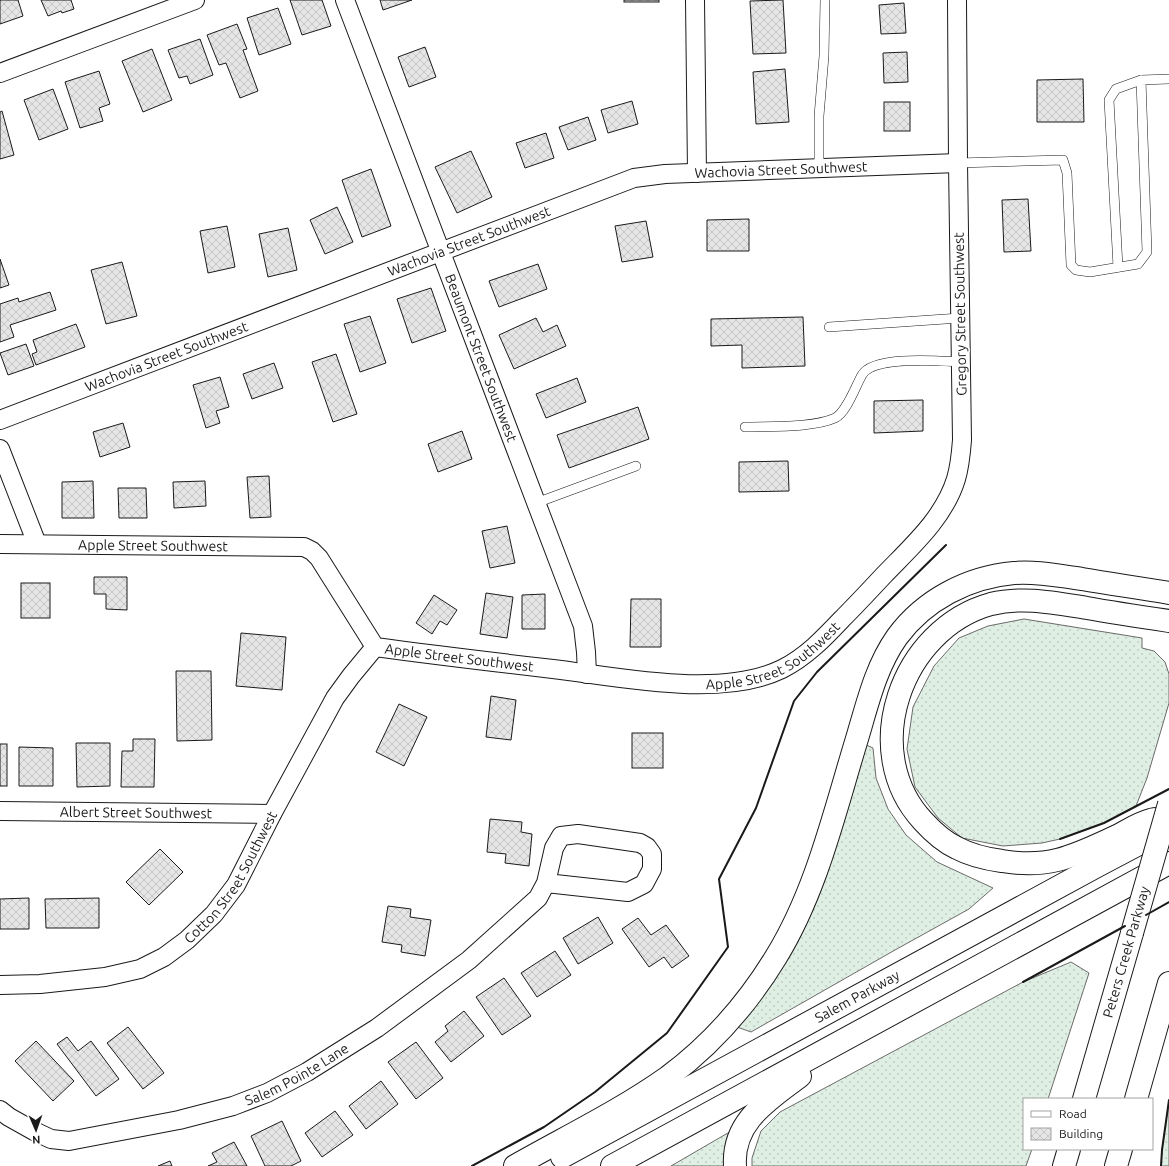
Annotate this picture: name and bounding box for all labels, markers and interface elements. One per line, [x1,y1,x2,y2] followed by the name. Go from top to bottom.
[694,158,868,181] street label: Wachovia Street Southwest
[385,203,553,279] street label: Wachovia Street Southwest
[951,232,969,396] street label: Gregory Street Southwest
[442,272,520,445] street label: Beaumont Street Southwest
[83,318,250,395] street label: Wachovia Street Southwest
[78,537,228,554] street label: Apple Street Southwest
[706,618,843,692] street label: Apple Street Southwest
[384,640,535,675] street label: Apple Street Southwest
[60,804,213,821] street label: Albert Street Southwest
[181,808,280,947] street label: Cotton Street Southwest
[1100,884,1152,1019] street label: Peters Creek Parkway
[812,967,902,1026] street label: Salem Parkway
[243,1040,351,1109] street label: Salem Pointe Lane
[1023,1098,1153,1150] legend
[1059,1107,1087,1120] text: Road
[16,1110,56,1150] north arrow
[1059,1127,1103,1140] text: Building
[32,1134,41,1146] text: N

